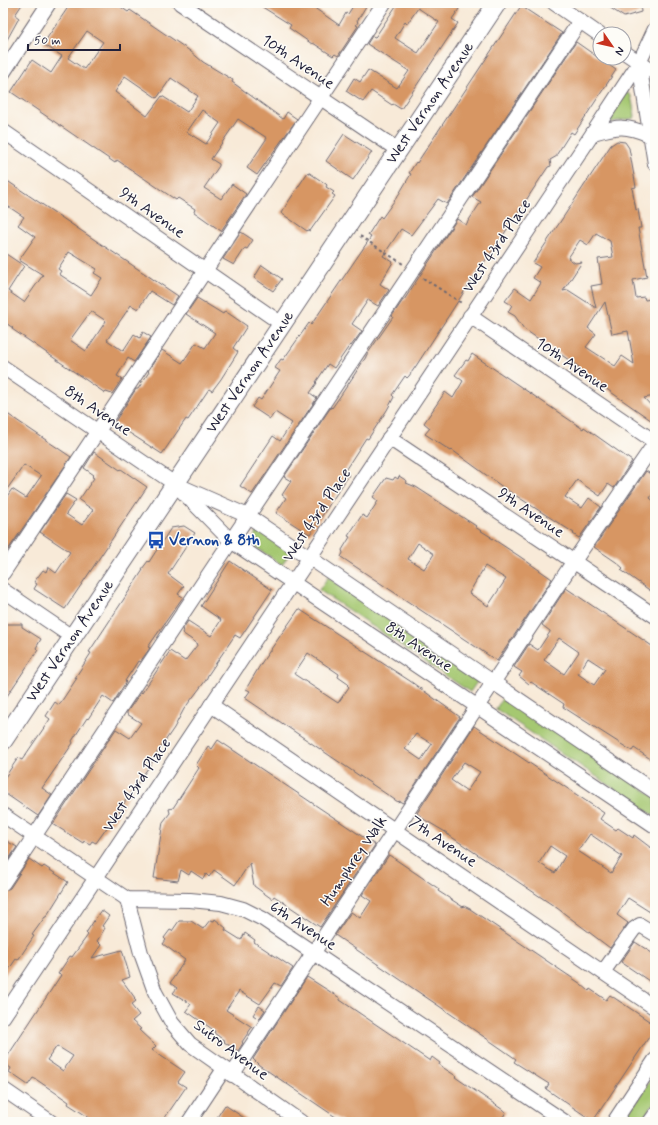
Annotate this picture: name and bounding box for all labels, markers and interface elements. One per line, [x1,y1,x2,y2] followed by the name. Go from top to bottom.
[28,26,120,52] scale bar
[592,26,632,66] north arrow
[257,30,339,94] street label: 10th Avenue
[34,33,61,49] text: 50 m
[381,37,479,168] street label: West Vernon Avenue
[612,44,627,58] text: N
[115,183,189,243] street label: 9th Avenue
[458,195,536,297] street label: West 43rd Place
[201,306,299,437] street label: West Vernon Avenue
[531,333,613,397] street label: 10th Avenue
[60,381,136,441] street label: 8th Avenue
[278,464,356,566] street label: West 43rd Place
[494,483,568,543] street label: 9th Avenue
[146,530,166,550] bus stop icon: Vernon & 8th
[169,530,260,551] place label: Vernon & 8th
[21,575,119,706] street label: West Vernon Avenue
[381,617,457,677] street label: 8th Avenue
[98,734,176,836] street label: West 43rd Place
[316,811,392,911] street label: Humphrey Walk
[405,812,481,872] street label: 7th Avenue
[265,896,341,956] street label: 6th Avenue
[189,1015,273,1085] street label: Sutro Avenue

